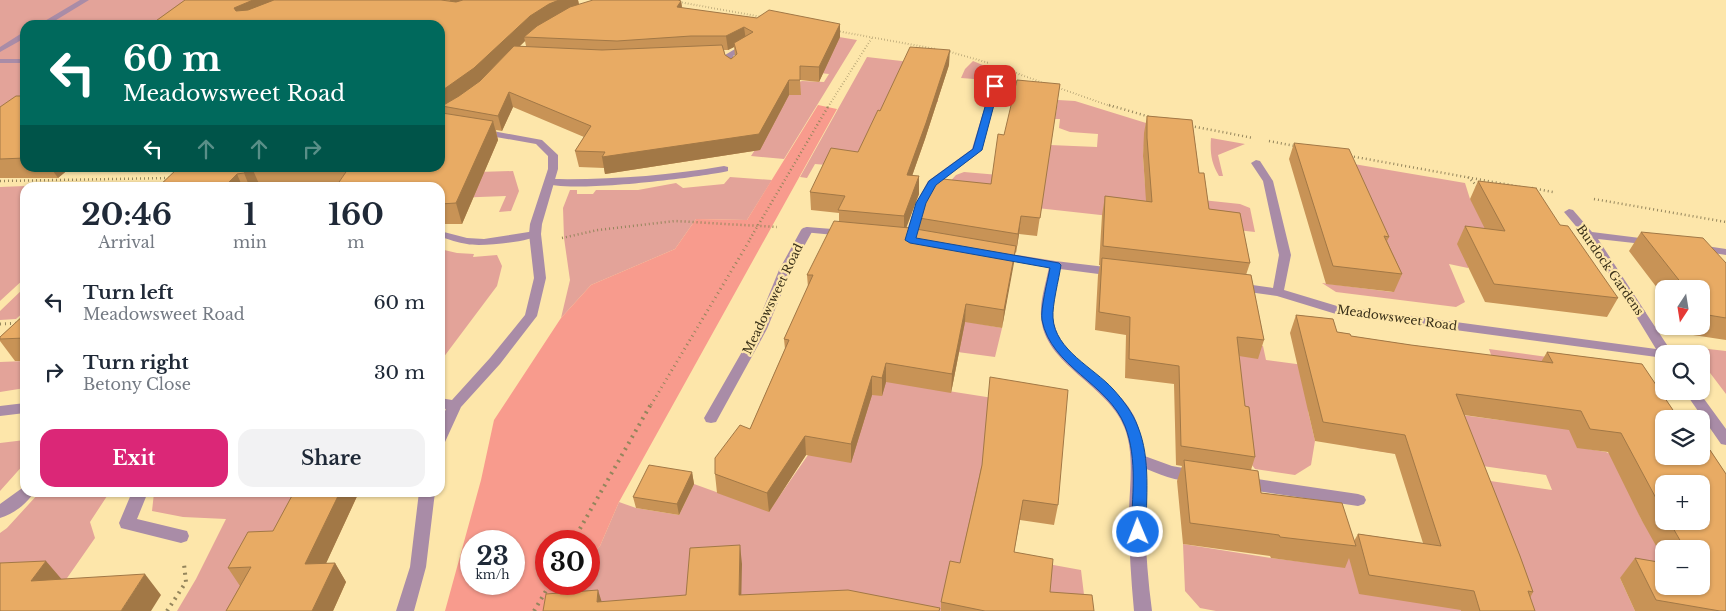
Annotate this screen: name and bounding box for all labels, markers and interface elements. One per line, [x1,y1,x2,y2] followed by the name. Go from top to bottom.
[123,37,221,80] text: 60 m
[40,40,105,105] icon: left
[974,65,1016,107] pin
[981,72,1009,100] icon: arrive
[123,80,345,107] text: Meadowsweet Road
[139,135,167,163] icon: left
[192,135,220,163] icon: ahead
[245,135,273,163] icon: ahead
[298,135,326,163] icon: right
[81,196,172,233] text: 20:46
[243,196,256,233] text: 1
[328,196,384,233] text: 160
[1574,221,1647,318] street label: Burdock Gardens
[98,232,155,252] text: Arrival
[233,232,267,252] text: min
[347,232,364,252] text: m
[739,241,806,357] street label: Meadowsweet Road
[1655,280,1710,335] north arrow
[1655,280,1710,595] map controls
[83,281,174,304] text: Turn left
[40,288,68,316] icon: left
[373,291,425,314] text: 60 m
[1336,302,1458,333] street label: Meadowsweet Road
[83,304,245,324] text: Meadowsweet Road
[1655,345,1710,400] button: search
[83,351,189,374] text: Turn right
[40,358,68,386] icon: right
[374,361,425,384] text: 30 m
[83,374,191,394] text: Betony Close
[1655,410,1710,465] button: layers
[40,429,228,487] button: Exit
[238,429,425,487] button: Share
[1655,475,1710,530] button: +
[1111,505,1163,557] position arrow
[535,530,600,595] speed limit sign: 30
[1655,540,1710,595] button: −
[476,541,509,572] text: 23
[475,567,510,582] text: km/h

